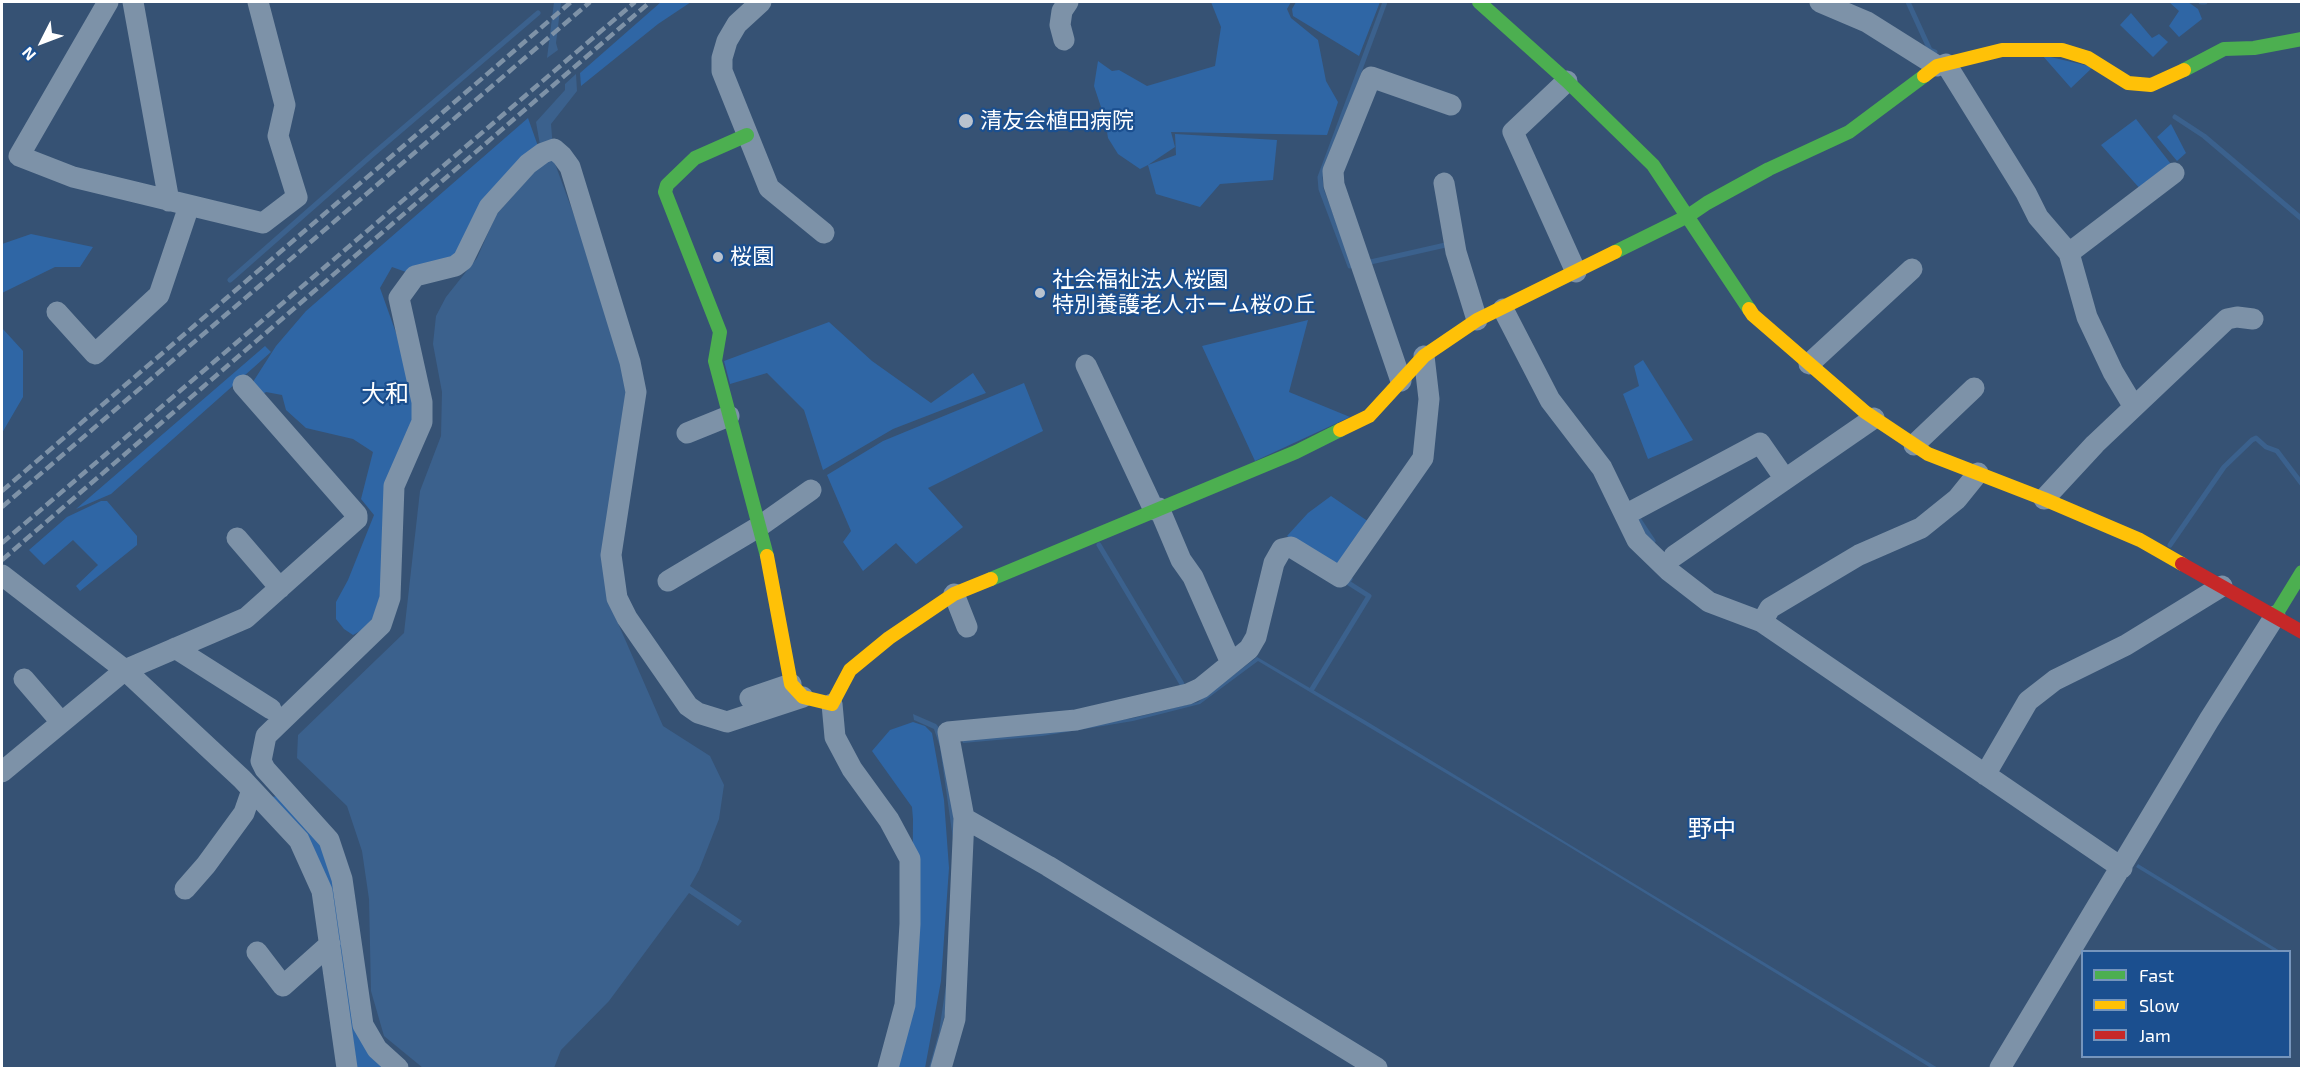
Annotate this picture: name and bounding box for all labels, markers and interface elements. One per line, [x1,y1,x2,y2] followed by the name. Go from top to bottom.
[12,12,72,72] north arrow
[17,44,39,65] text: N
[980,108,1134,134] place label: 清友会植田病院
[957,112,975,130] marker: 清友会植田病院
[730,244,774,270] place label: 桜園
[711,250,725,264] marker: 桜園
[1052,267,1316,318] place label: 社会福祉法人桜園 特別養護老人ホーム桜の丘
[1033,286,1047,300] marker: 社会福祉法人桜園 特別養護老人ホーム桜の丘
[361,380,409,408] district label: 大和
[1688,815,1736,843] district label: 野中
[2081,950,2291,1058] legend
[2139,964,2174,986] text: Fast
[2139,994,2179,1016] text: Slow
[2139,1024,2171,1046] text: Jam

